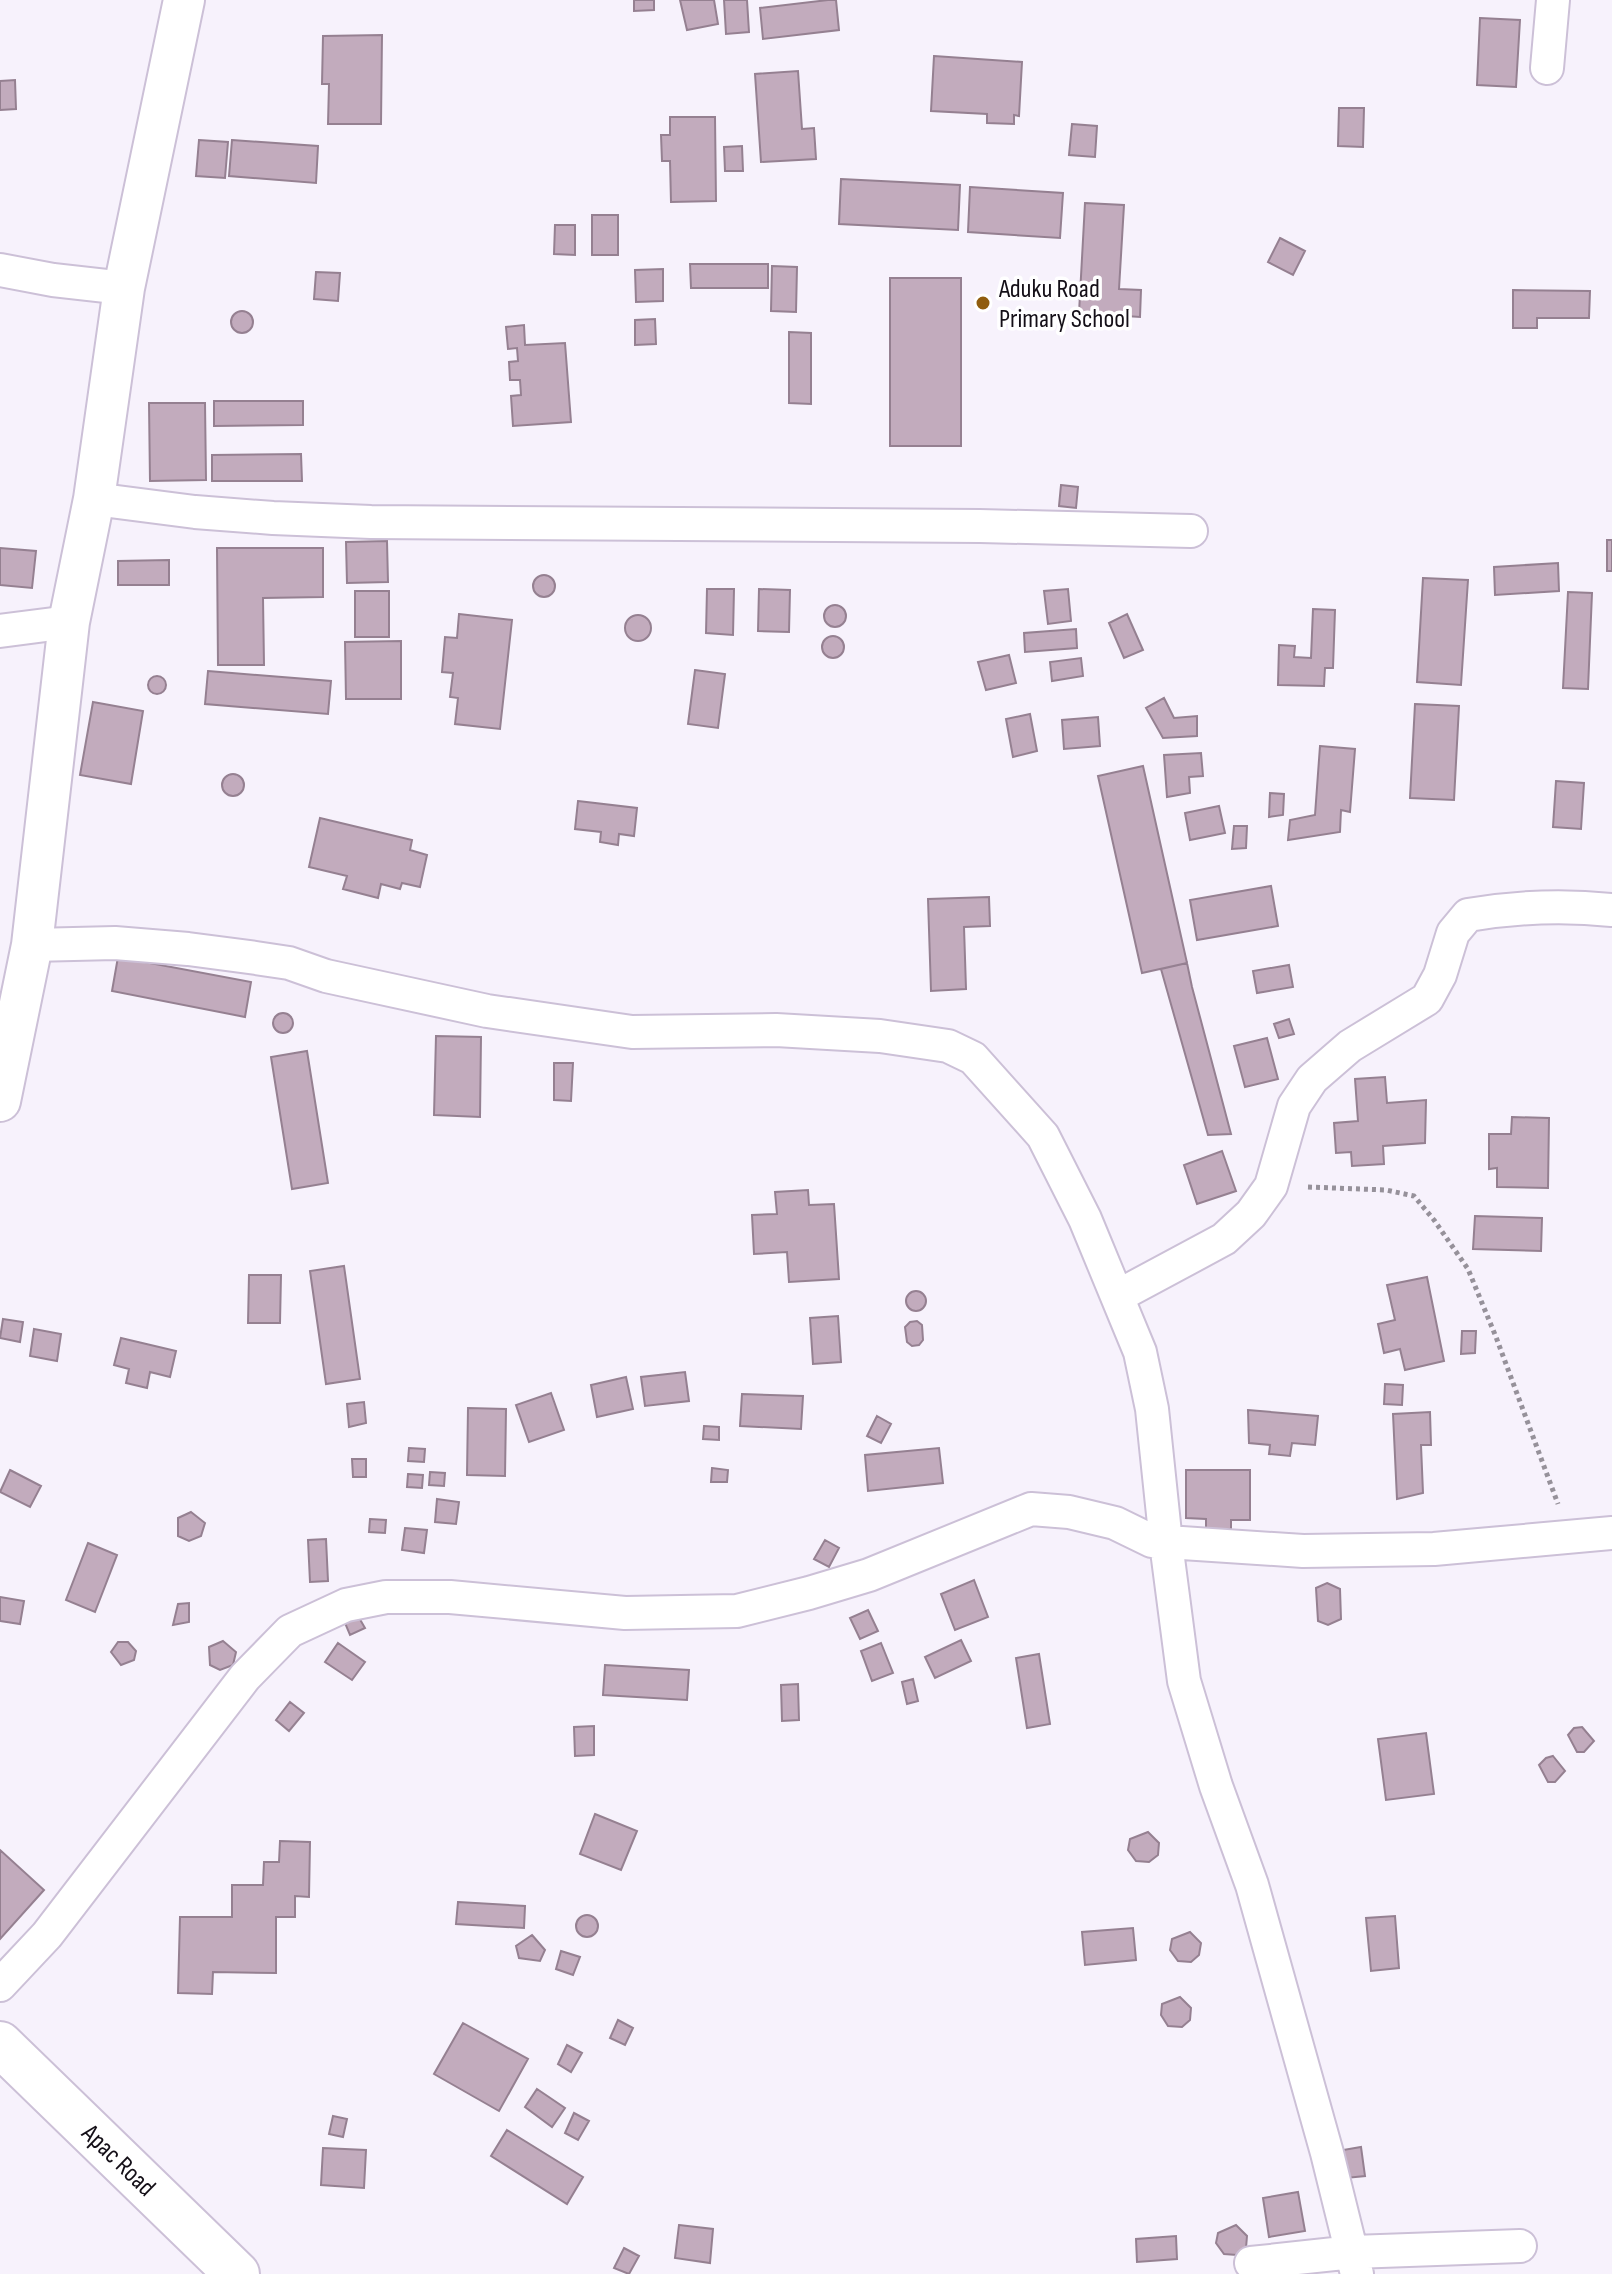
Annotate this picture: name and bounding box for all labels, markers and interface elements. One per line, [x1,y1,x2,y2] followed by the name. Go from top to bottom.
[998,274,1130,335] place label: Aduku Road Primary School
[974,294,992,312] marker: Aduku Road Primary School
[74,2117,161,2203] street label: Apac Road

